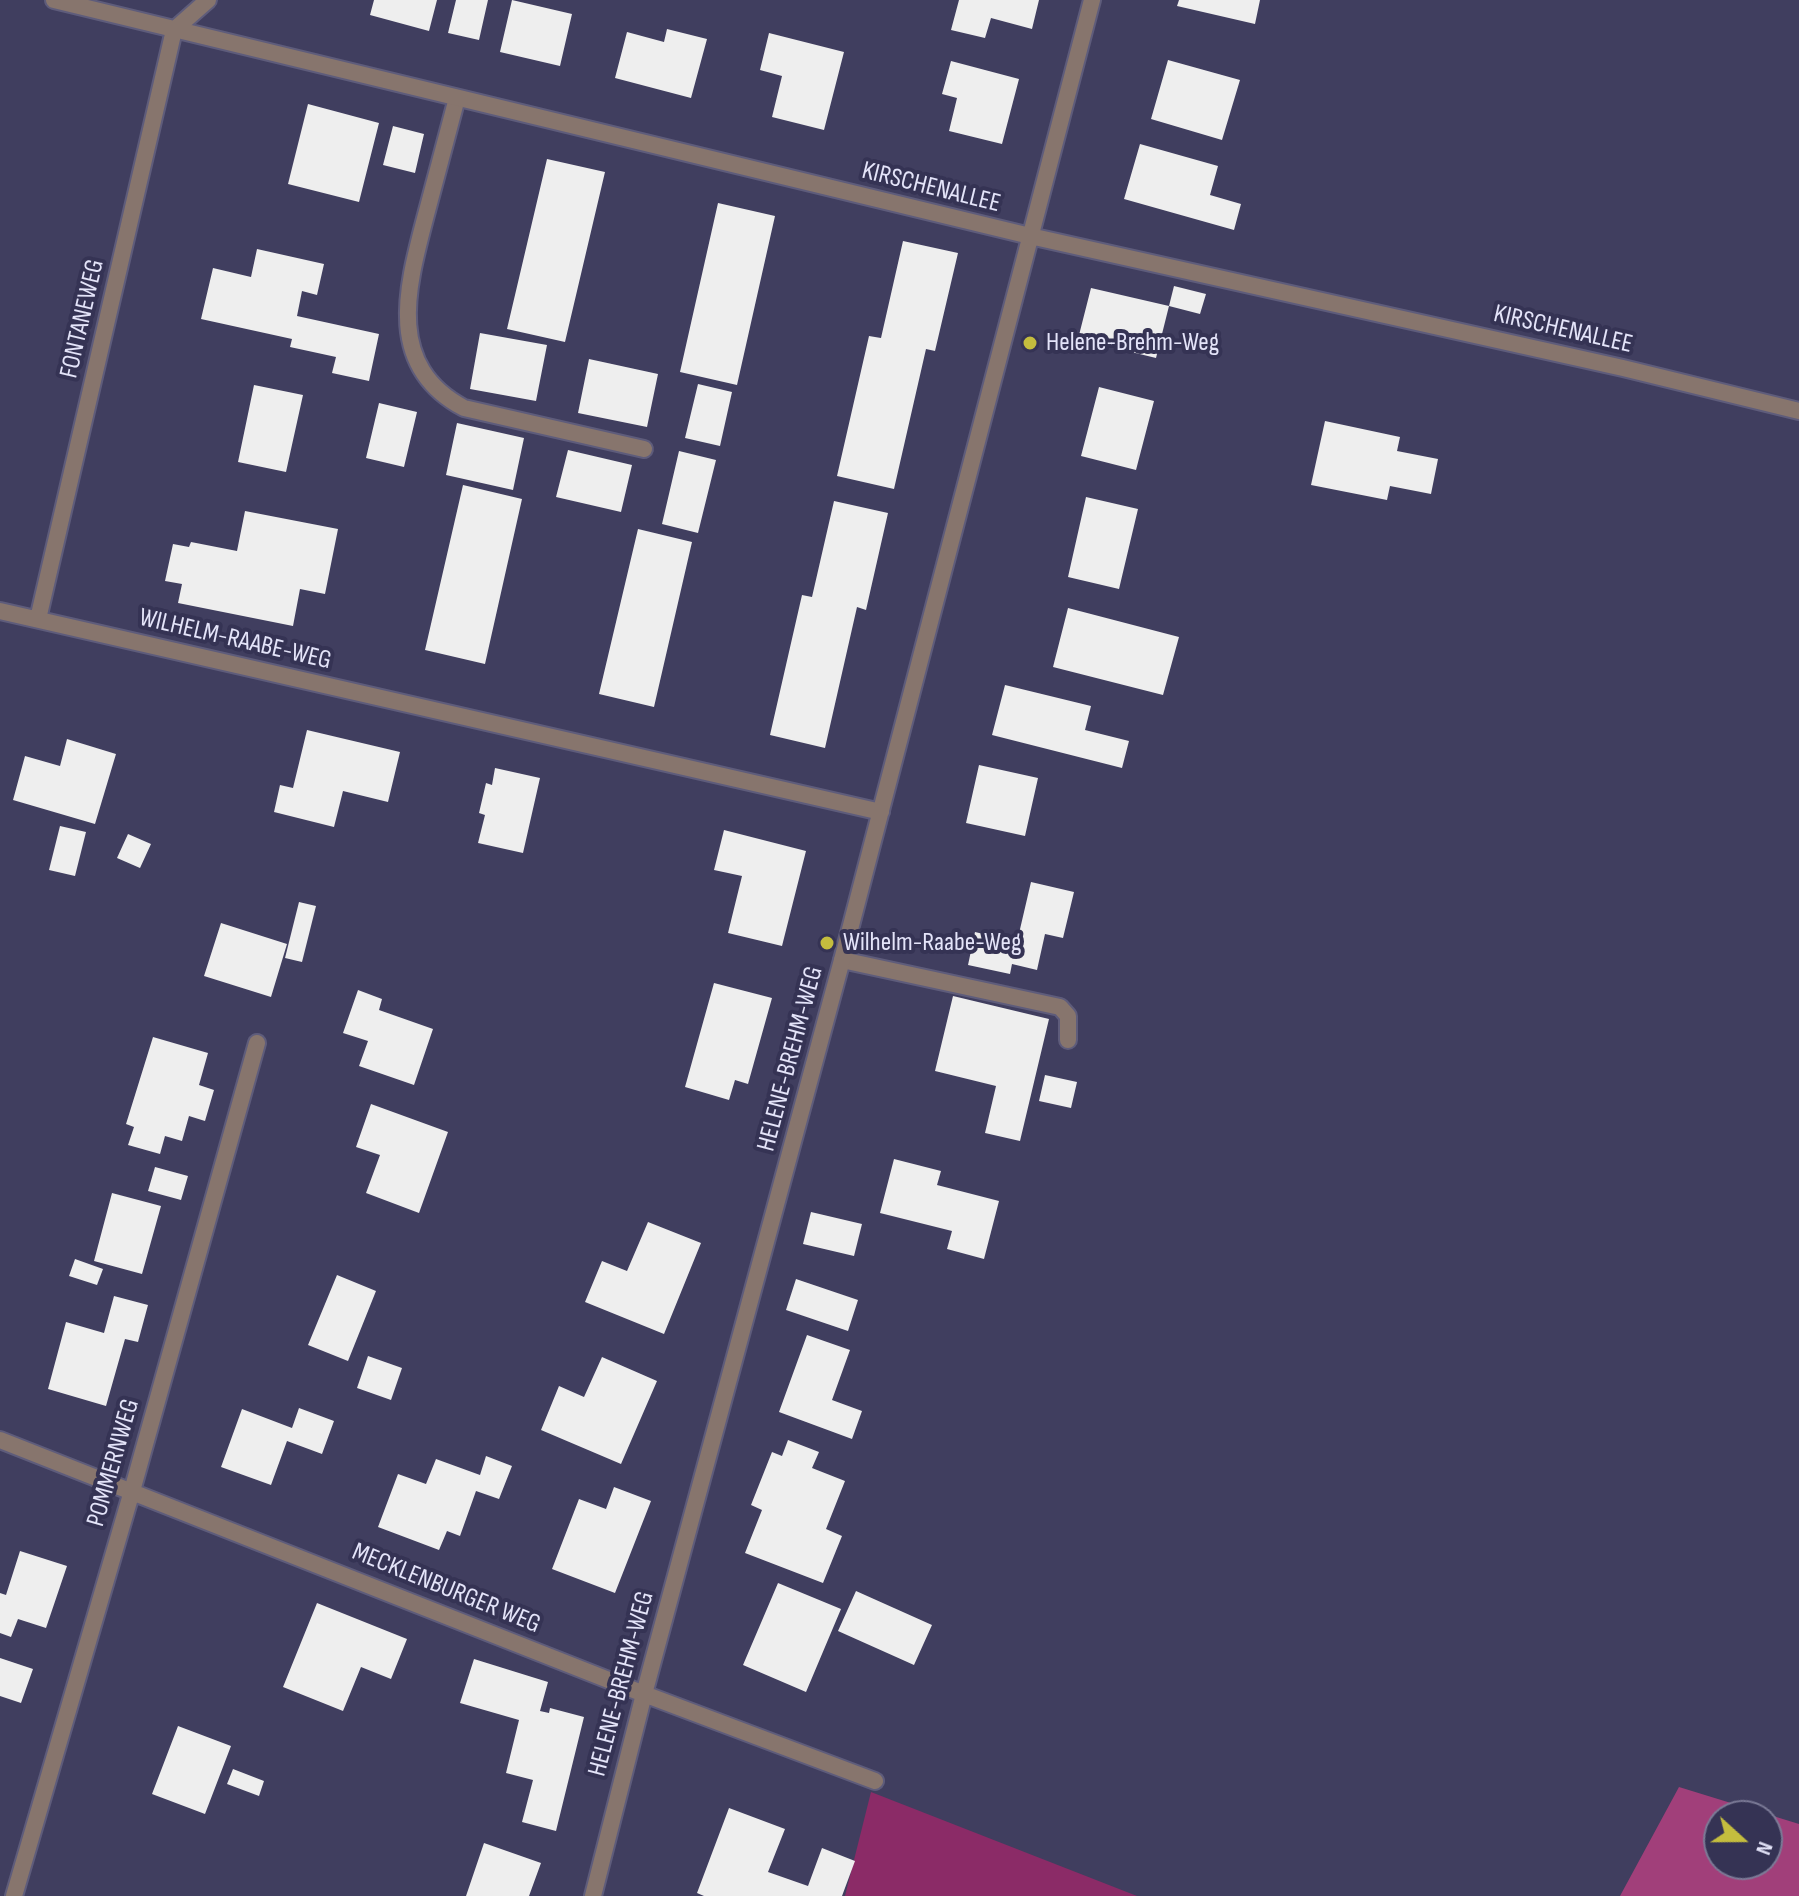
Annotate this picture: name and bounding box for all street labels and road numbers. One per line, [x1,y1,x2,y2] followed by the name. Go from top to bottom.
[859,156,1003,220] street label: KIRSCHENALLEE
[54,257,112,381] street label: FONTANEWEG
[1491,299,1635,361] street label: KIRSCHENALLEE
[136,603,334,677] street label: WILHELM-RAABE-WEG
[751,963,831,1155] street label: HELENE-BREHM-WEG
[81,1396,147,1530] street label: POMMERNWEG
[347,1537,545,1641] street label: MECKLENBURGER WEG
[582,1588,662,1780] street label: HELENE-BREHM-WEG

